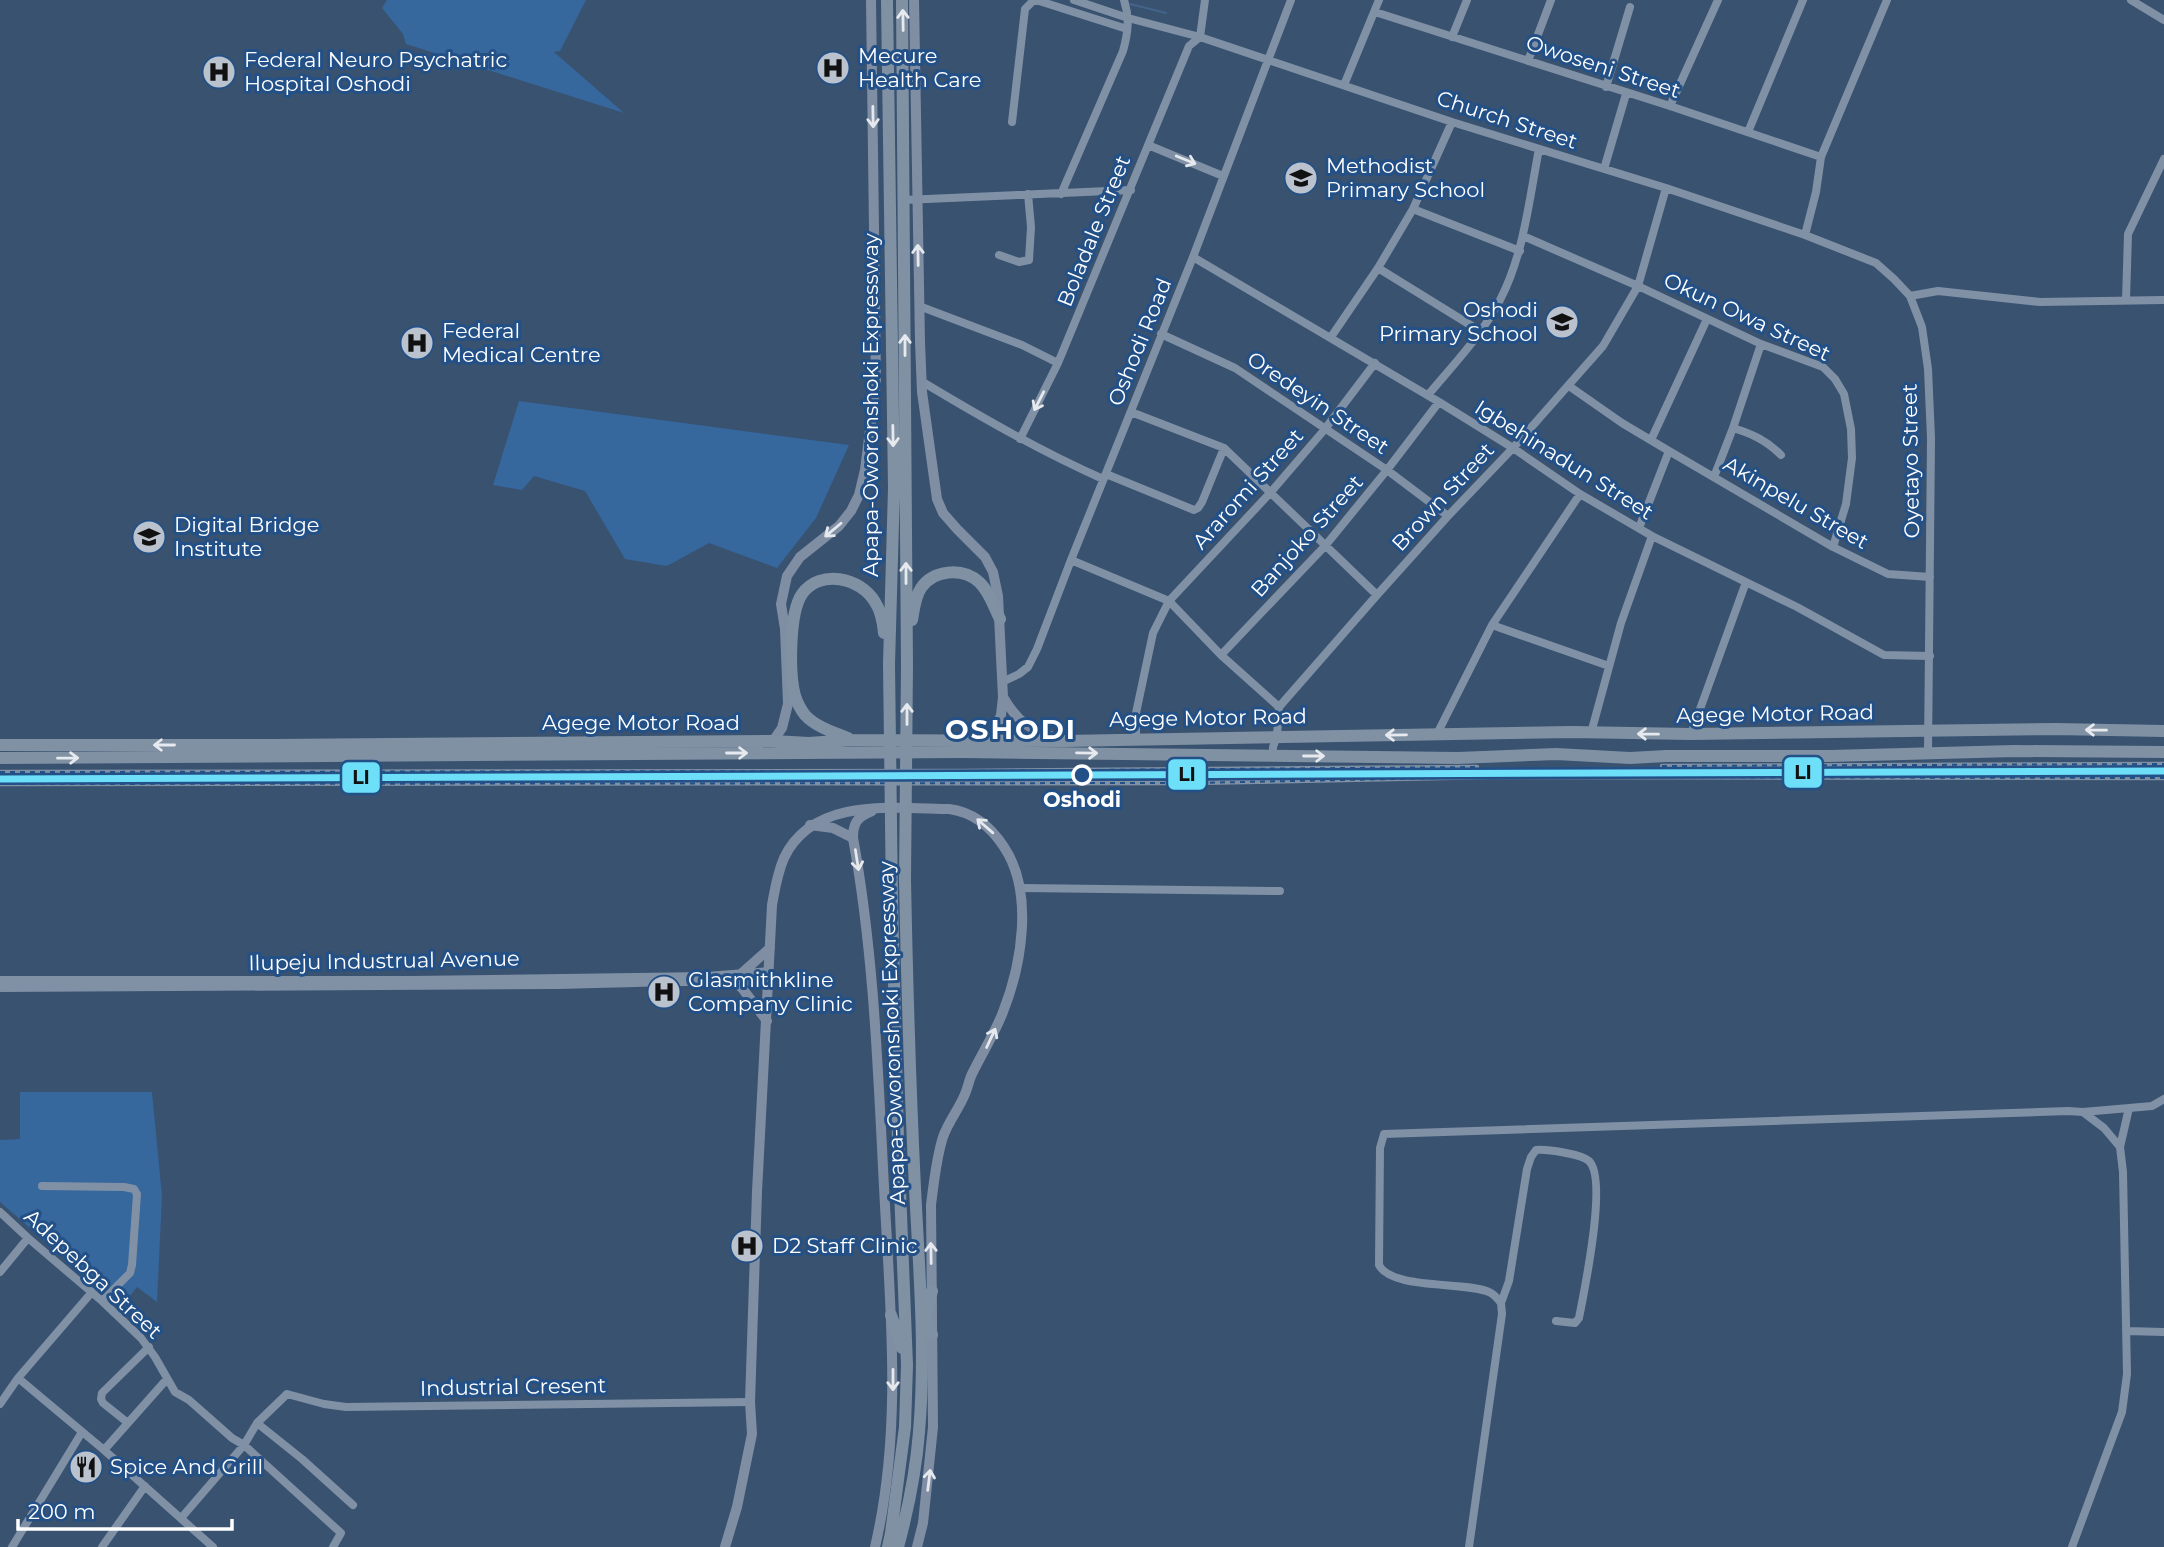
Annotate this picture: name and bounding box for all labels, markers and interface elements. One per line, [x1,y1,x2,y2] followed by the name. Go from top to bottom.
[896,8,909,31] one-way arrow
[1523,30,1683,103] street label: Owoseni Street
[858,43,981,92] place label: Mecure Health Care
[244,47,507,96] place label: Federal Neuro Psychatric Hospital Oshodi
[814,49,852,87] hospital icon: Mecure Health Care
[200,53,238,91] hospital icon: Federal Neuro Psychatric Hospital Oshodi
[1434,85,1581,154] street label: Church Street
[866,105,880,128] one-way arrow
[1052,151,1135,310] street label: Boladale Street
[1326,153,1485,202] place label: Methodist Primary School
[1175,155,1196,168] one-way arrow
[1282,159,1320,197] school or university icon: Methodist Primary School
[858,232,883,577] street label: Apapa-Oworonshoki Expressway
[911,243,925,266] one-way arrow
[1660,267,1834,366] street label: Okun Owa Street
[1103,274,1177,409] street label: Oshodi Road
[1379,297,1538,346] place label: Oshodi Primary School
[1543,303,1581,341] school or university icon: Oshodi Primary School
[442,318,601,367] place label: Federal Medical Centre
[398,324,436,362] hospital icon: Federal Medical Centre
[898,334,912,357] one-way arrow
[1243,346,1394,459] street label: Oredeyin Street
[1897,383,1924,539] street label: Oyetayo Street
[1032,390,1045,411] one-way arrow
[1470,394,1658,525] street label: Igbehinadun Street
[1187,423,1308,554] street label: Araromi Street
[887,424,900,447] one-way arrow
[1386,437,1499,556] street label: Brown Street
[1719,451,1873,554] street label: Akinpelu Street
[1245,469,1368,602] street label: Banjoko Street
[174,512,320,561] place label: Digital Bridge Institute
[130,518,168,556] school or university icon: Digital Bridge Institute
[824,522,842,538] one-way arrow
[899,561,913,584] one-way arrow
[1676,699,1874,728] street label: Agege Motor Road
[900,702,914,725] one-way arrow
[1109,703,1307,732] street label: Agege Motor Road
[542,710,740,735] street label: Agege Motor Road
[945,712,1077,746] district label: OSHODI
[2085,723,2108,737] one-way arrow
[1637,727,1660,740] one-way arrow
[1385,728,1408,741] one-way arrow
[153,738,176,752] one-way arrow
[725,746,748,760] one-way arrow
[1075,747,1098,760] one-way arrow
[1302,749,1325,763] one-way arrow
[56,751,79,765] one-way arrow
[1783,756,1823,789] line badge: LI
[1167,758,1207,791] line badge: LI
[341,761,381,794] line badge: LI
[1794,761,1812,784] text: LI
[1178,763,1196,786] text: LI
[1072,765,1092,785] marker: Oshodi
[352,766,370,789] text: LI
[1043,787,1121,812] place label: Oshodi
[976,818,994,834] one-way arrow
[851,848,864,871] one-way arrow
[873,860,910,1205] street label: Apapa-Oworonshoki Expressway
[248,946,520,975] street label: Ilupeju Industrual Avenue
[688,967,853,1016] place label: Glasmithkline Company Clinic
[645,973,683,1011] hospital icon: Glasmithkline Company Clinic
[985,1028,998,1049] one-way arrow
[19,1204,167,1344] street label: Adepebga Street
[728,1227,766,1265] hospital icon: D2 Staff Clinic
[772,1233,918,1258] place label: D2 Staff Clinic
[924,1241,938,1264] one-way arrow
[886,1369,900,1392] one-way arrow
[420,1372,606,1401] street label: Industrial Cresent
[67,1448,105,1486] restaurant icon: Spice And Grill
[110,1454,263,1479] place label: Spice And Grill
[922,1469,935,1492] one-way arrow
[18,1488,231,1532] scale bar
[28,1499,95,1524] text: 200 m

